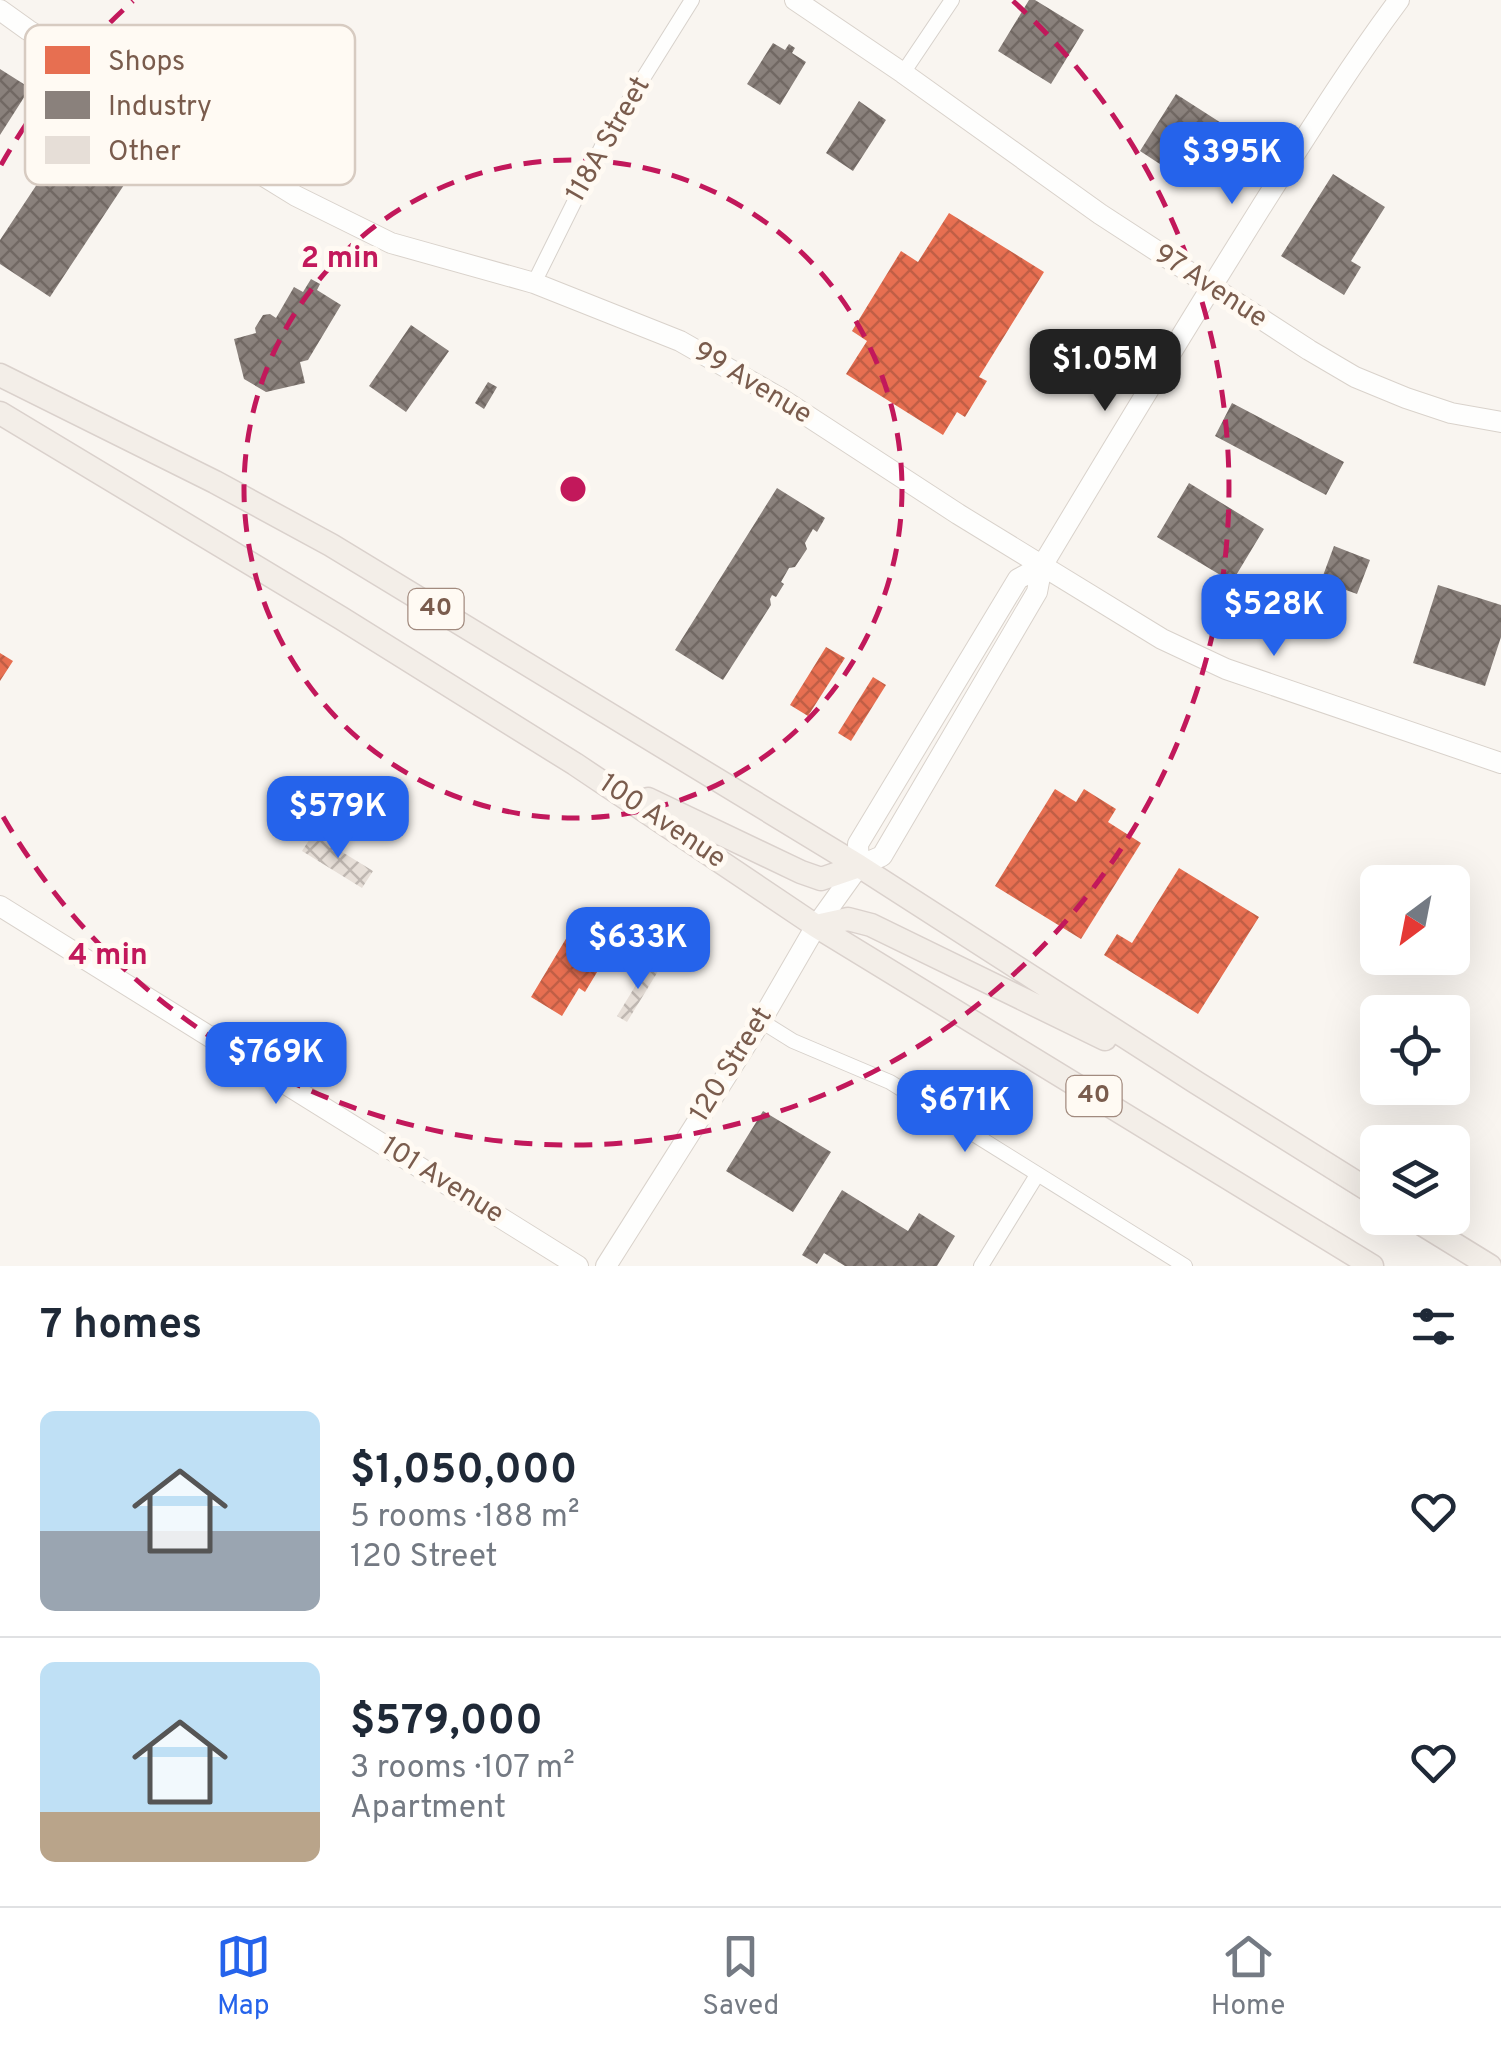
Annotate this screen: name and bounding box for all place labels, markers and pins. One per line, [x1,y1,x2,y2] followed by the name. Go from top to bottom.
[1162,122,1302,207] pin: $395K
[1024,329,1186,414] pin: $1.05M
[555,471,591,507] centre of rings
[1204,574,1344,659] pin: $528K
[268,776,408,861] pin: $579K
[568,907,708,992] pin: $633K
[206,1022,346,1107] pin: $769K
[895,1070,1035,1155] pin: $671K

